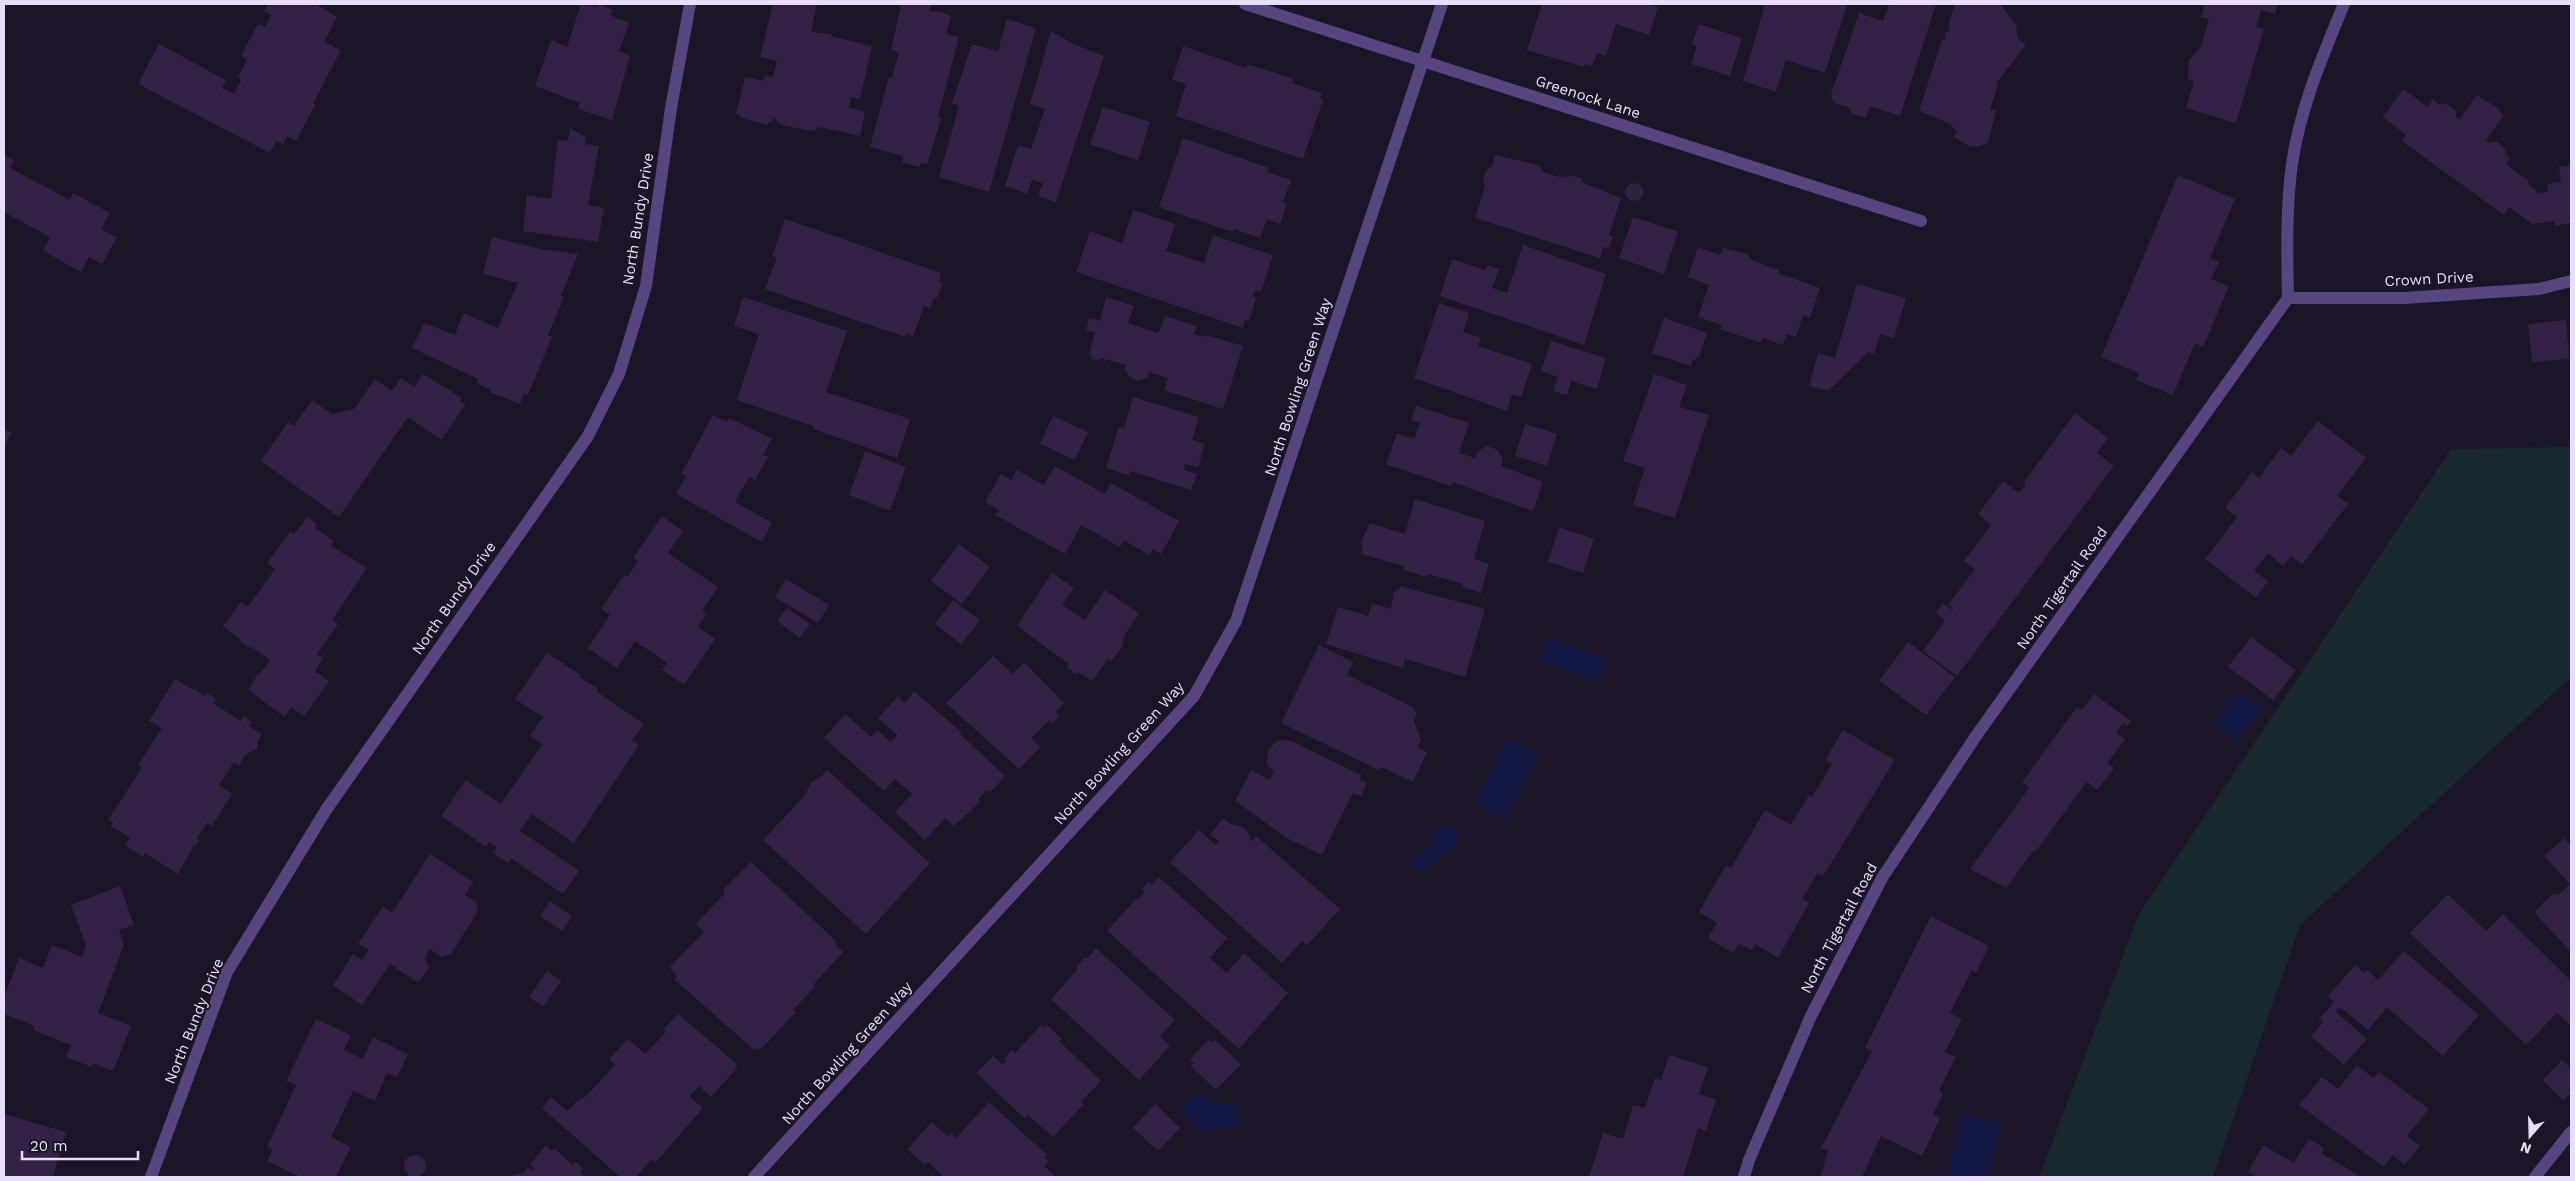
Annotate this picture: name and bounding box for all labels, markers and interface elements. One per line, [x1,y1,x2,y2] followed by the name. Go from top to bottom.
[1533,72,1643,122] street label: Greenock Lane
[619,152,657,286] street label: North Bundy Drive
[2384,268,2474,290] street label: Crown Drive
[1261,296,1335,478] street label: North Bowling Green Way
[2013,523,2111,653] street label: North Tigertail Road
[408,538,500,658] street label: North Bundy Drive
[1050,678,1188,828] street label: North Bowling Green Way
[1797,860,1881,996] street label: North Tigertail Road
[161,956,227,1086] street label: North Bundy Drive
[778,978,916,1128] street label: North Bowling Green Way
[2505,1111,2555,1161] north arrow
[22,1128,139,1160] scale bar
[30,1137,68,1155] text: 20 m
[2518,1139,2533,1158] text: N

